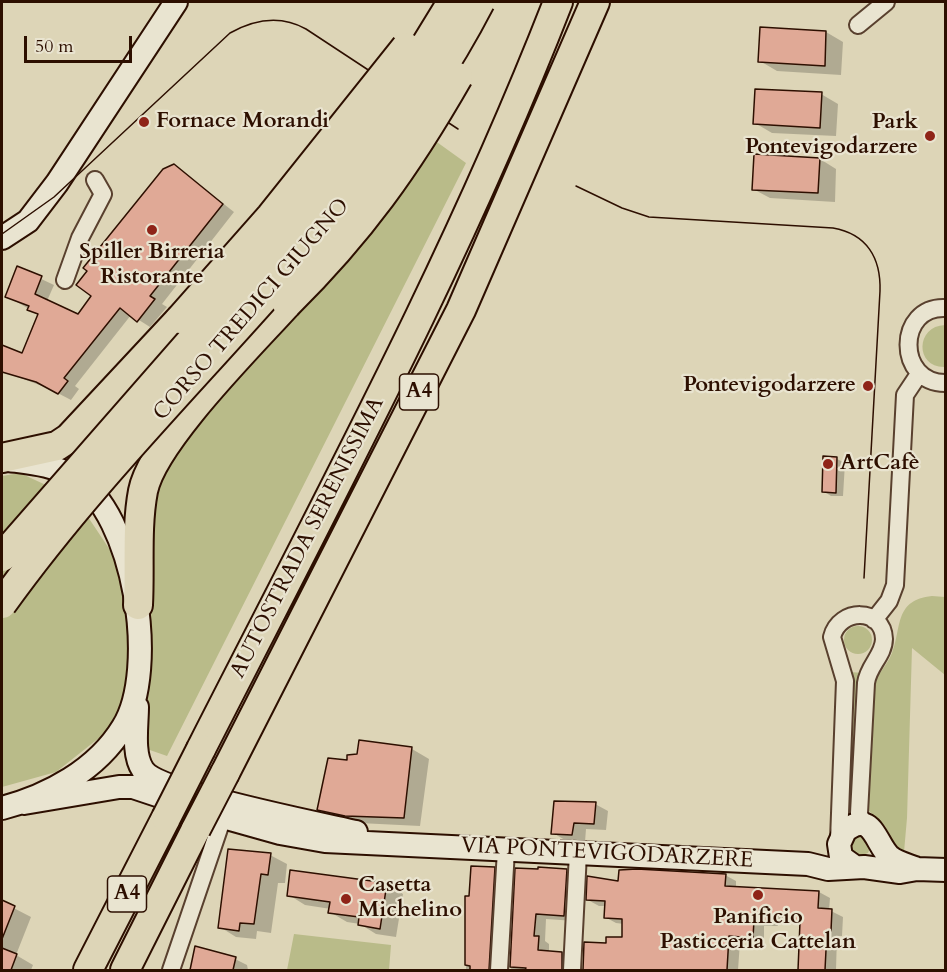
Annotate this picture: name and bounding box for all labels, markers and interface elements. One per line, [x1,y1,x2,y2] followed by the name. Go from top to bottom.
[27,24,135,62] scale bar
[35,34,74,59] text: 50 m
[156,109,329,135] place label: Fornace Morandi
[745,110,918,162] place label: Park Pontevigodarzere
[137,115,151,129] marker: Fornace Morandi
[923,129,937,143] marker: Park Pontevigodarzere
[148,194,356,426] street label: CORSO TREDICI GIUGNO
[145,223,159,237] marker: Spiller Birreria Ristorante
[79,240,225,292] place label: Spiller Birreria Ristorante
[683,373,856,399] place label: Pontevigodarzere
[400,374,438,410] road number: A4
[861,379,875,393] marker: Pontevigodarzere
[225,393,391,683] street label: AUTOSTRADA SERENISSIMA
[840,451,920,477] place label: ArtCafè
[821,457,835,471] marker: ArtCafè
[460,833,754,875] street label: VIA PONTEVIGODARZERE
[358,873,462,924] place label: Casetta Michelino
[108,876,146,912] road number: A4
[751,888,765,902] marker: Panificio Pasticceria Cattelan
[339,892,353,906] marker: Casetta Michelino
[660,905,856,956] place label: Panificio Pasticceria Cattelan

